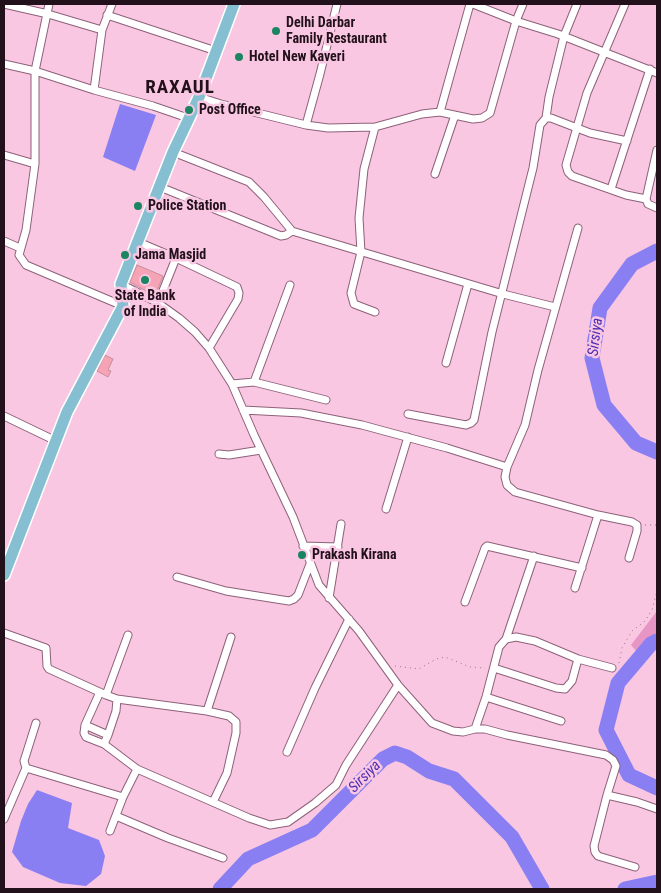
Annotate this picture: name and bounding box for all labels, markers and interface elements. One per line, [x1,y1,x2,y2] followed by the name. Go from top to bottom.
[286,15,387,48] place label: Delhi Darbar Family Restaurant
[270,25,282,37] marker: Delhi Darbar Family Restaurant
[249,49,345,65] place label: Hotel New Kaveri
[233,51,245,63] marker: Hotel New Kaveri
[144,77,216,99] district label: RAXAUL
[199,102,261,118] place label: Post Office
[183,104,195,116] marker: Post Office
[148,198,226,214] place label: Police Station
[132,200,144,212] marker: Police Station
[135,247,206,263] place label: Jama Masjid
[119,249,131,261] marker: Jama Masjid
[139,274,151,286] marker: State Bank of India
[115,288,175,321] place label: State Bank of India
[585,317,607,357] water label: Sirsiya
[312,547,397,563] place label: Prakash Kirana
[296,549,308,561] marker: Prakash Kirana
[345,757,385,797] water label: Sirsiya

